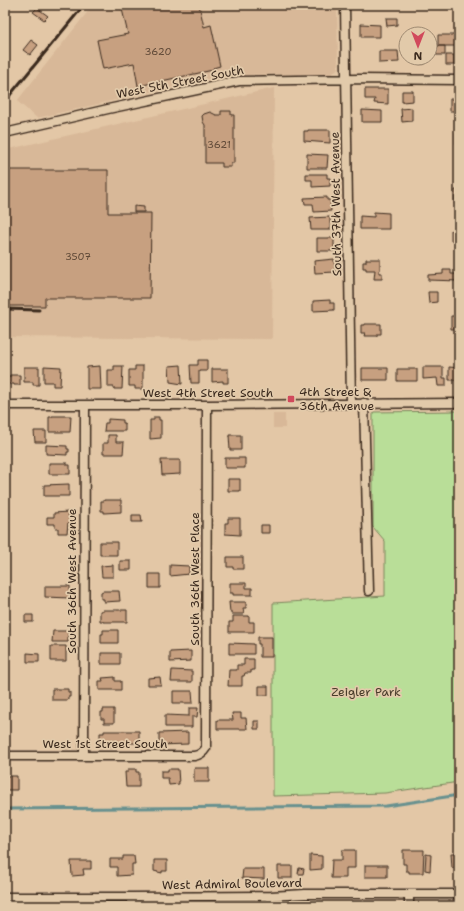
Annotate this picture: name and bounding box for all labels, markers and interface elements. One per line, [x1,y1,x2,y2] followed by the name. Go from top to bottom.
[398,26,438,66] north arrow
[145,45,171,58] house number: 3620
[413,48,422,63] text: N
[115,62,245,102] street label: West 5th Street South
[327,131,345,276] street label: South 37th West Avenue
[207,138,231,151] house number: 3621
[65,250,91,263] house number: 3507
[299,384,374,414] place label: 4th Street & 36th Avenue
[143,385,273,401] street label: West 4th Street South
[286,394,296,404] marker: 4th Street & 36th Avenue
[64,508,80,654] street label: South 36th West Avenue
[187,512,203,646] street label: South 36th West Place
[331,684,401,700] park label: Zeigler Park
[43,736,167,752] street label: West 1st Street South
[162,875,303,893] street label: West Admiral Boulevard

